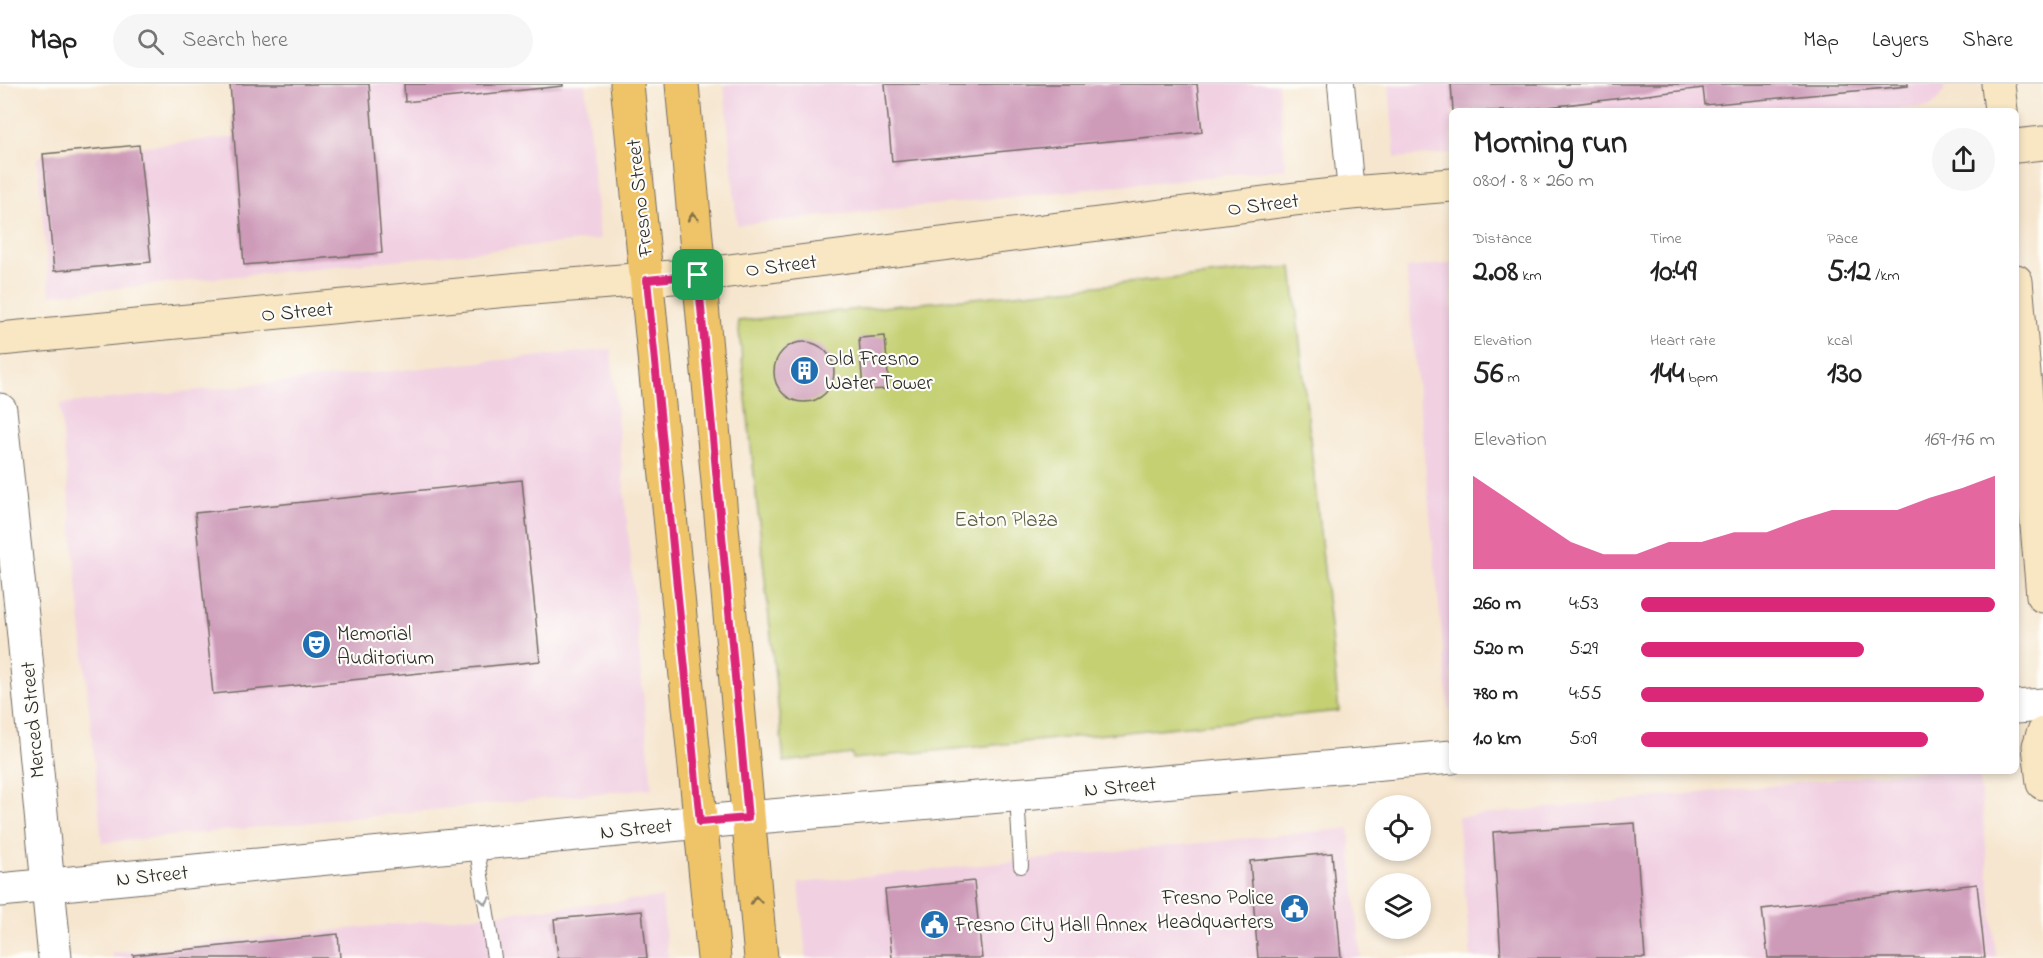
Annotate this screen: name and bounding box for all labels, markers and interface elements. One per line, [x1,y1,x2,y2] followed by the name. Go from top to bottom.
[113,14,533,68] search box
[30,21,77,62] text: Map
[134,25,167,58] icon: search
[182,25,288,57] text: Search here
[1803,26,1839,56] text: Map
[1872,26,1929,56] text: Layers
[1962,26,2013,56] text: Share
[1473,120,1627,168] text: Morning run
[1932,128,1995,191] button: share
[620,138,662,259] street label: Fresno Street
[1473,167,1594,196] text: 08:01 · 8 × 260 m
[1226,187,1301,225] street label: O Street
[687,212,700,221] one-way arrow
[1473,227,1532,251] text: Distance
[1650,227,1682,251] text: Time
[1827,227,1858,251] text: Pace
[744,248,819,286] street label: O Street
[672,249,723,300] pin
[1473,251,1518,295] text: 2.08
[1650,251,1696,295] text: 10:49
[1827,251,1871,295] text: 5:12
[681,258,714,291] icon: arrive
[1518,264,1542,288] text: km
[1871,264,1900,288] text: /km
[260,295,334,331] street label: O Street
[1473,329,1532,353] text: Elevation
[1650,329,1716,353] text: Heart rate
[1827,329,1852,353] text: kcal
[825,345,933,399] place label: Old Fresno Water Tower
[1473,353,1503,397] text: 56
[1650,353,1684,397] text: 144
[1827,353,1862,397] text: 130
[788,354,820,386] building icon: Old Fresno Water Tower
[1503,366,1520,390] text: m
[1684,366,1718,390] text: bpm
[1473,426,1547,455] text: Elevation
[1924,426,1995,455] text: 169–176 m
[954,506,1058,536] park label: Eaton Plaza
[1473,590,1521,619] text: 260 m
[1569,590,1599,619] text: 4:53
[337,620,434,674] place label: Memorial Auditorium
[300,629,332,661] theatre icon: Memorial Auditorium
[1473,635,1524,664] text: 520 m
[1569,635,1598,664] text: 5:29
[14,660,54,780] street label: Merced Street
[1473,680,1518,709] text: 780 m
[1569,680,1602,709] text: 4:55
[1473,725,1521,754] text: 1.0 km
[1569,725,1597,754] text: 5:09
[1083,770,1158,806] street label: N Street
[1365,795,1431,939] map controls
[1365,795,1431,861] button: locate
[599,811,674,849] street label: N Street
[115,858,190,896] street label: N Street
[1365,873,1431,939] button: layers
[1157,884,1275,938] place label: Fresno Police Headquarters
[1279,893,1311,925] public building icon: Fresno Police Headquarters
[750,895,763,904] one-way arrow
[478,896,490,905] one-way arrow
[918,908,950,940] public building icon: Fresno City Hall Annex
[954,911,1148,943] place label: Fresno City Hall Annex

